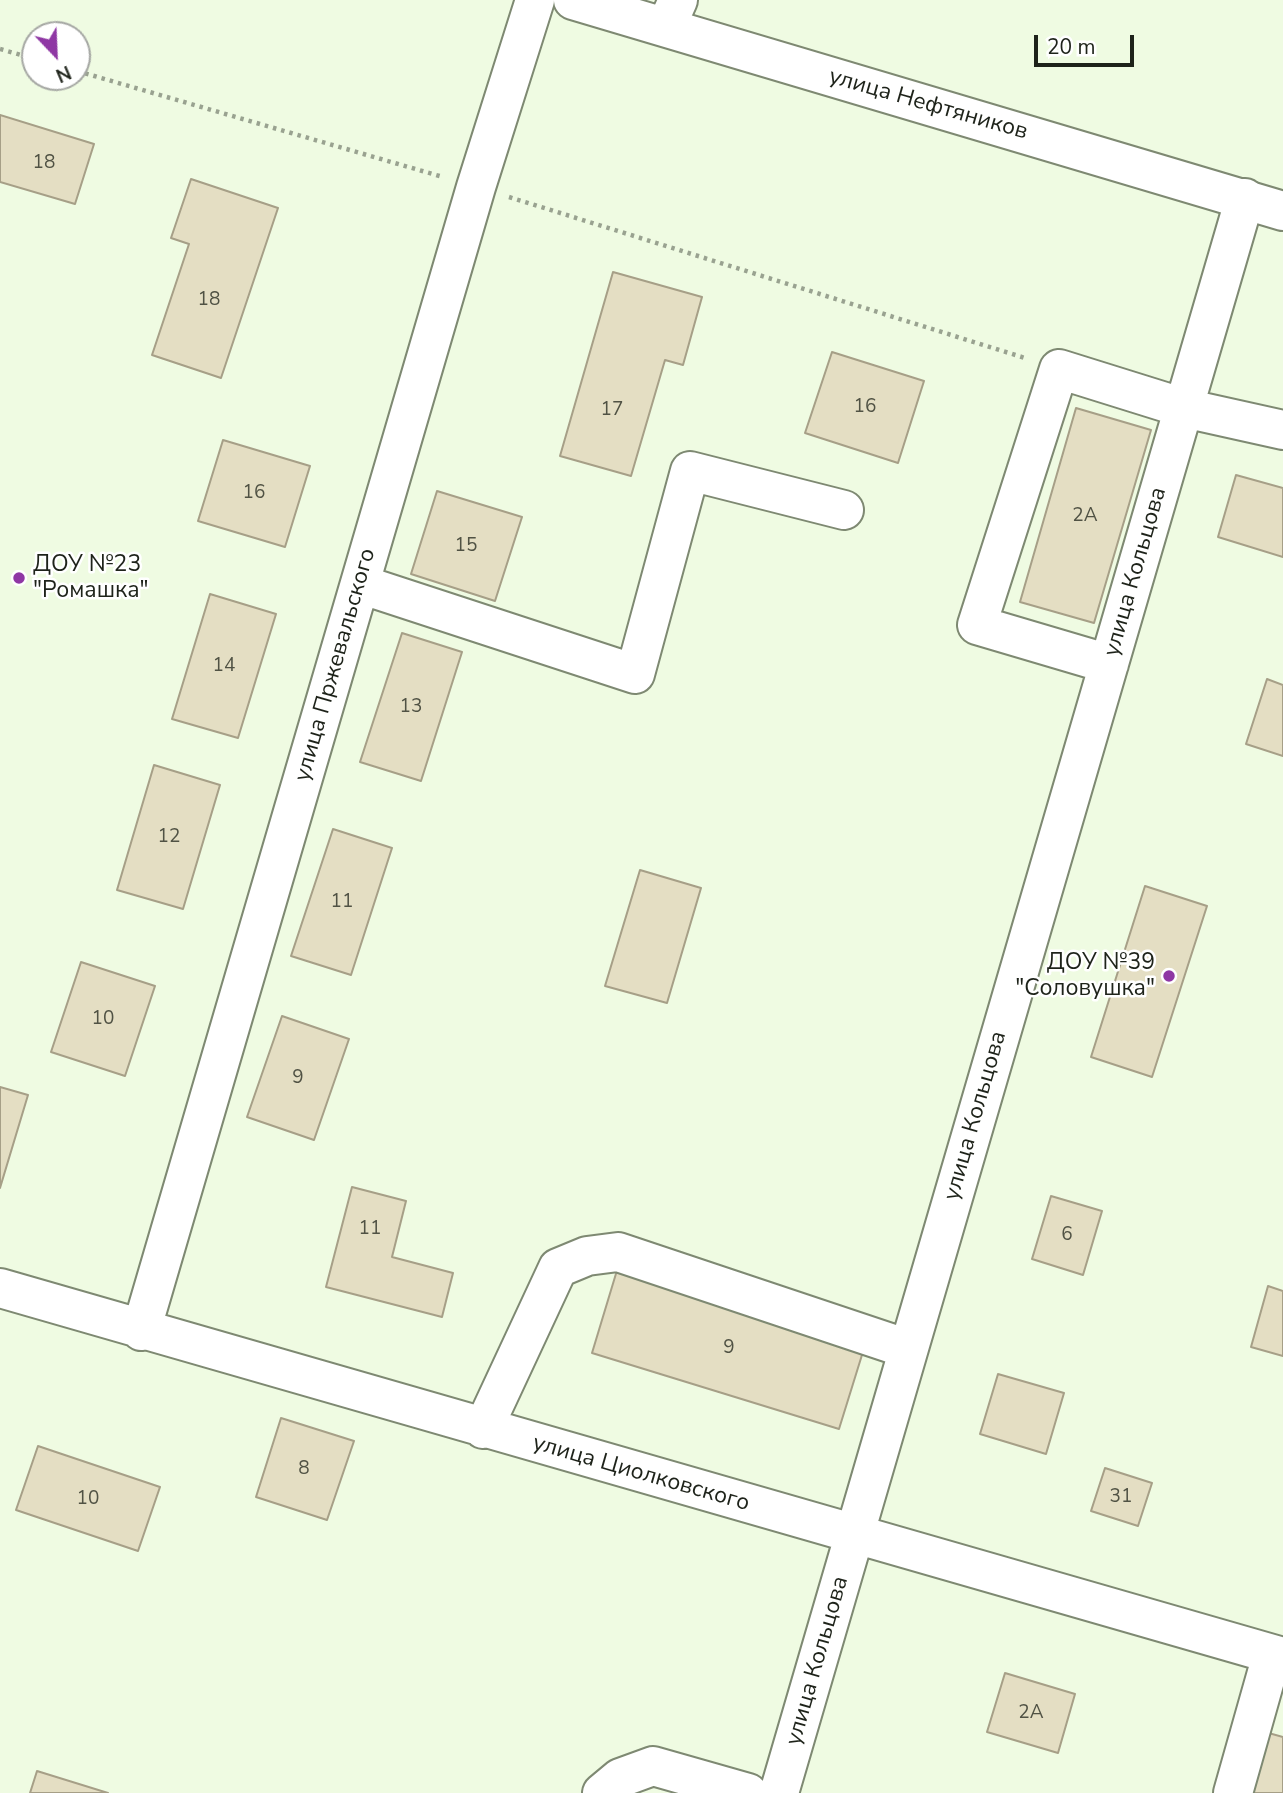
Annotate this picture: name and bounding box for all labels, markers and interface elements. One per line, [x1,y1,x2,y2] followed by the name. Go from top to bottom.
[21,21,91,91] north arrow
[1038,21,1138,65] scale bar
[1047,33,1096,61] text: 20 m
[52,59,75,88] text: N
[825,63,1031,147] street label: улица Нефтяников
[33,152,55,174] house number: 18
[198,289,220,311] house number: 18
[854,396,876,418] house number: 16
[601,399,623,421] house number: 17
[243,482,265,504] house number: 16
[1099,484,1173,660] street label: улица Кольцова
[1072,505,1098,527] house number: 2А
[455,535,477,557] house number: 15
[289,545,383,785] street label: улица Пржевальского
[33,551,149,605] place label: ДОУ №23 "Ромашка"
[11,570,27,586] marker: ДОУ №23 "Ромашка"
[213,655,235,677] house number: 14
[400,696,422,718] house number: 13
[158,826,180,848] house number: 12
[331,891,353,913] house number: 11
[1015,949,1155,1003] place label: ДОУ №39 "Соловушка"
[1161,968,1177,984] marker: ДОУ №39 "Соловушка"
[92,1008,114,1030] house number: 10
[939,1028,1013,1204] street label: улица Кольцова
[292,1067,304,1089] house number: 9
[359,1218,381,1240] house number: 11
[1061,1224,1073,1246] house number: 6
[723,1337,735,1359] house number: 9
[529,1430,753,1518] street label: улица Циолковского
[298,1458,310,1480] house number: 8
[1110,1486,1132,1508] house number: 31
[77,1488,99,1510] house number: 10
[781,1573,855,1749] street label: улица Кольцова
[1018,1702,1044,1724] house number: 2А

